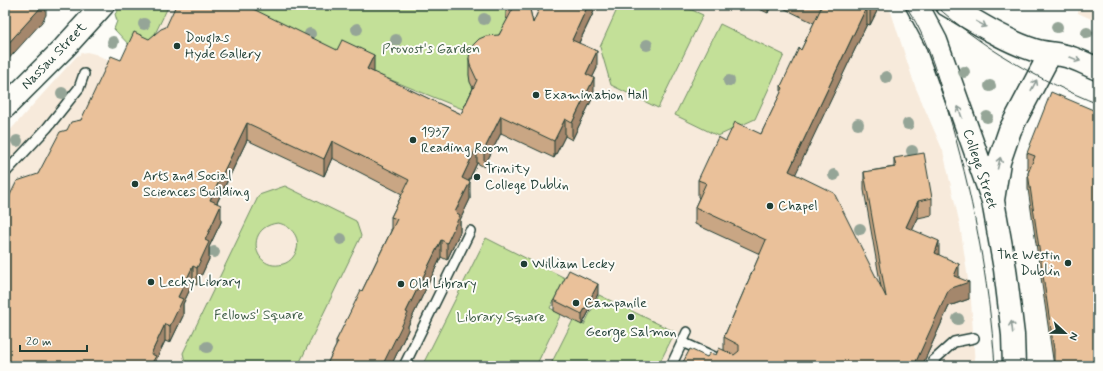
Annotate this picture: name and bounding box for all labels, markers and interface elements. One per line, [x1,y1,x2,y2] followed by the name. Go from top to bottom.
[17,18,91,93] street label: Nassau Street
[975,21,987,29] one-way arrow
[185,29,261,63] place label: Douglas Hyde Gallery
[382,40,480,58] park label: Provost's Garden
[172,41,182,51] marker: Douglas Hyde Gallery
[1068,56,1080,64] one-way arrow
[1030,79,1038,91] one-way arrow
[544,86,648,104] place label: Examination Hall
[531,90,541,100] marker: Examination Hall
[956,106,964,118] one-way arrow
[421,123,508,157] place label: 1937 Reading Room
[959,127,1001,211] street label: College Street
[408,135,418,145] marker: 1937 Reading Room
[996,157,1004,170] one-way arrow
[485,160,569,194] place label: Trinity College Dublin
[143,167,250,201] place label: Arts and Social Sciences Building
[472,172,482,182] marker: Trinity College Dublin
[130,179,140,189] marker: Arts and Social Sciences Building
[778,197,818,215] place label: Chapel
[765,201,775,211] marker: Chapel
[997,246,1060,280] place label: The Westin Dublin
[532,255,615,273] place label: William Lecky
[1063,258,1073,268] marker: The Westin Dublin
[519,259,529,269] marker: William Lecky
[159,273,241,291] place label: Lecky Library
[409,275,477,293] place label: Old Library
[146,277,156,287] marker: Lecky Library
[396,279,406,289] marker: Old Library
[584,294,647,312] place label: Campanile
[571,298,581,308] marker: Campanile
[214,306,304,324] park label: Fellows' Square
[456,308,546,326] park label: Library Square
[626,312,636,322] marker: George Salmon
[1045,313,1085,353] north arrow
[1008,321,1016,334] one-way arrow
[585,323,677,342] place label: George Salmon
[20,327,87,353] scale bar
[1065,330,1081,342] text: N
[26,334,52,350] text: 20 m

